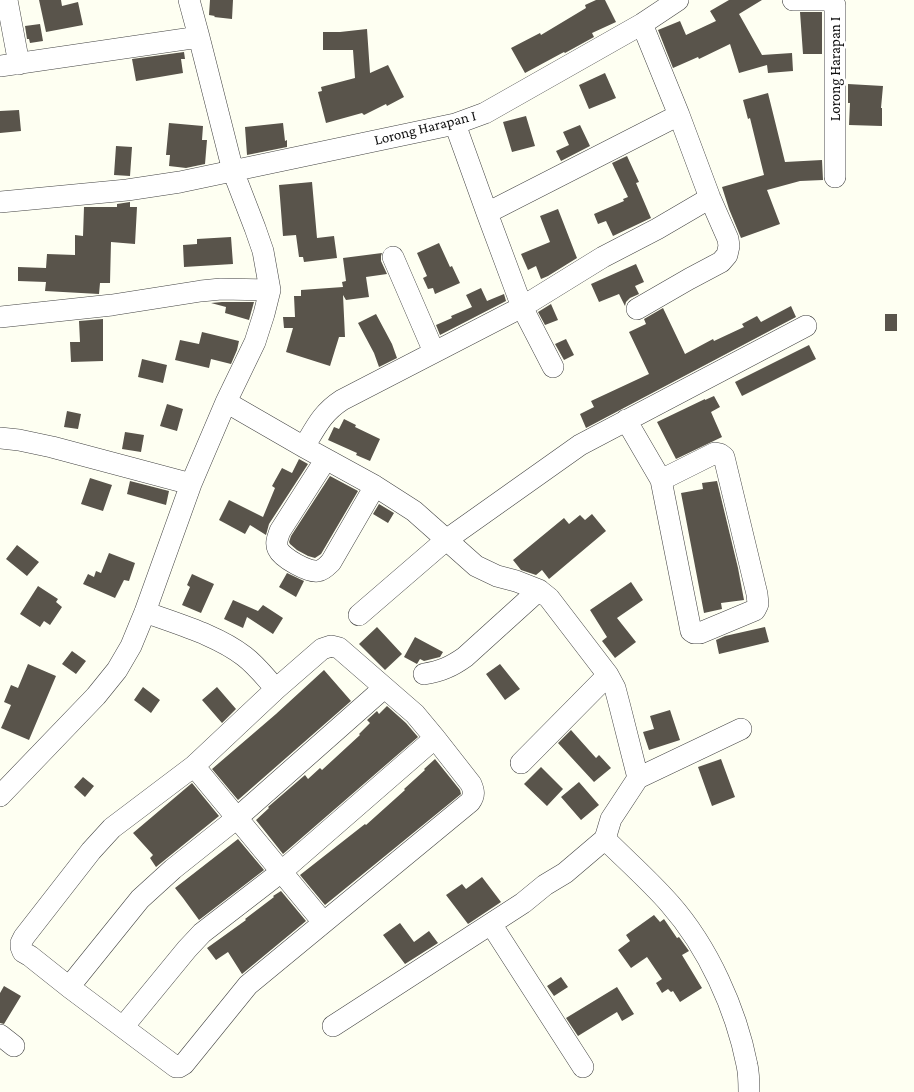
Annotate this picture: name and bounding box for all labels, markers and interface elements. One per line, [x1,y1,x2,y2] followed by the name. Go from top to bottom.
[826,17,844,121] street label: Lorong Harapan I
[372,107,478,149] street label: Lorong Harapan I

